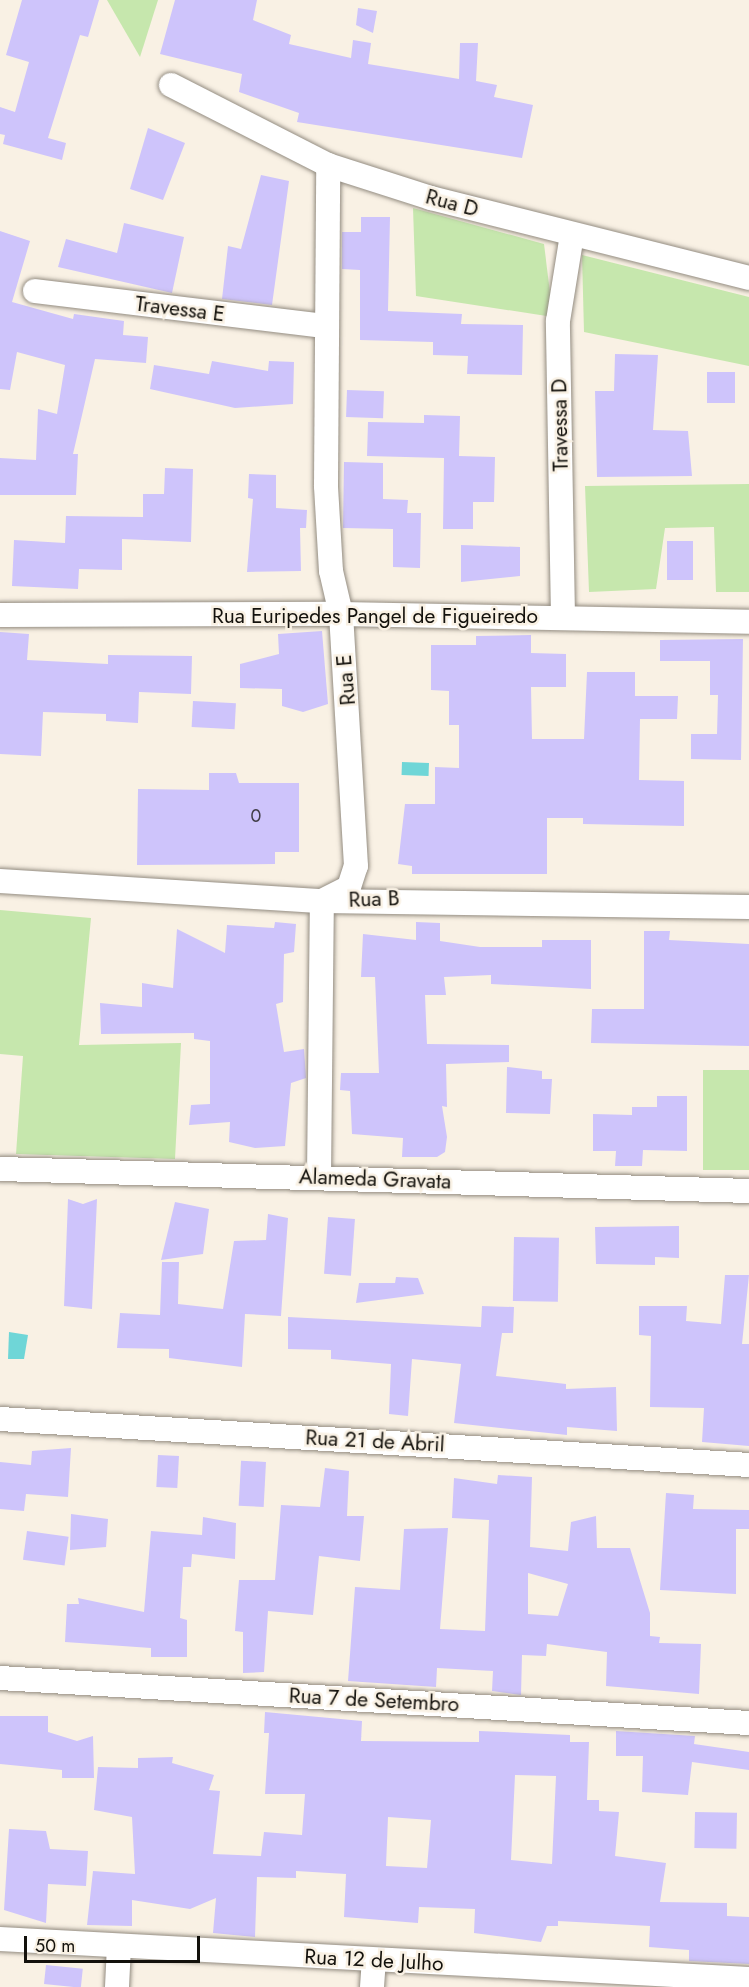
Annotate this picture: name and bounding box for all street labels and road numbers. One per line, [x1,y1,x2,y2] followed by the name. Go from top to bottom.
[423,184,481,222] street label: Rua D
[134,291,226,327] street label: Travessa E
[547,378,573,472] street label: Travessa D
[212,603,538,629] street label: Rua Euripedes Pangel de Figueiredo
[331,654,361,706] street label: Rua E
[348,886,400,912] street label: Rua B
[298,1164,452,1194] street label: Alameda Gravata
[305,1425,445,1457] street label: Rua 21 de Abril
[288,1683,460,1717] street label: Rua 7 de Setembro
[304,1944,444,1976] street label: Rua 12 de Julho

